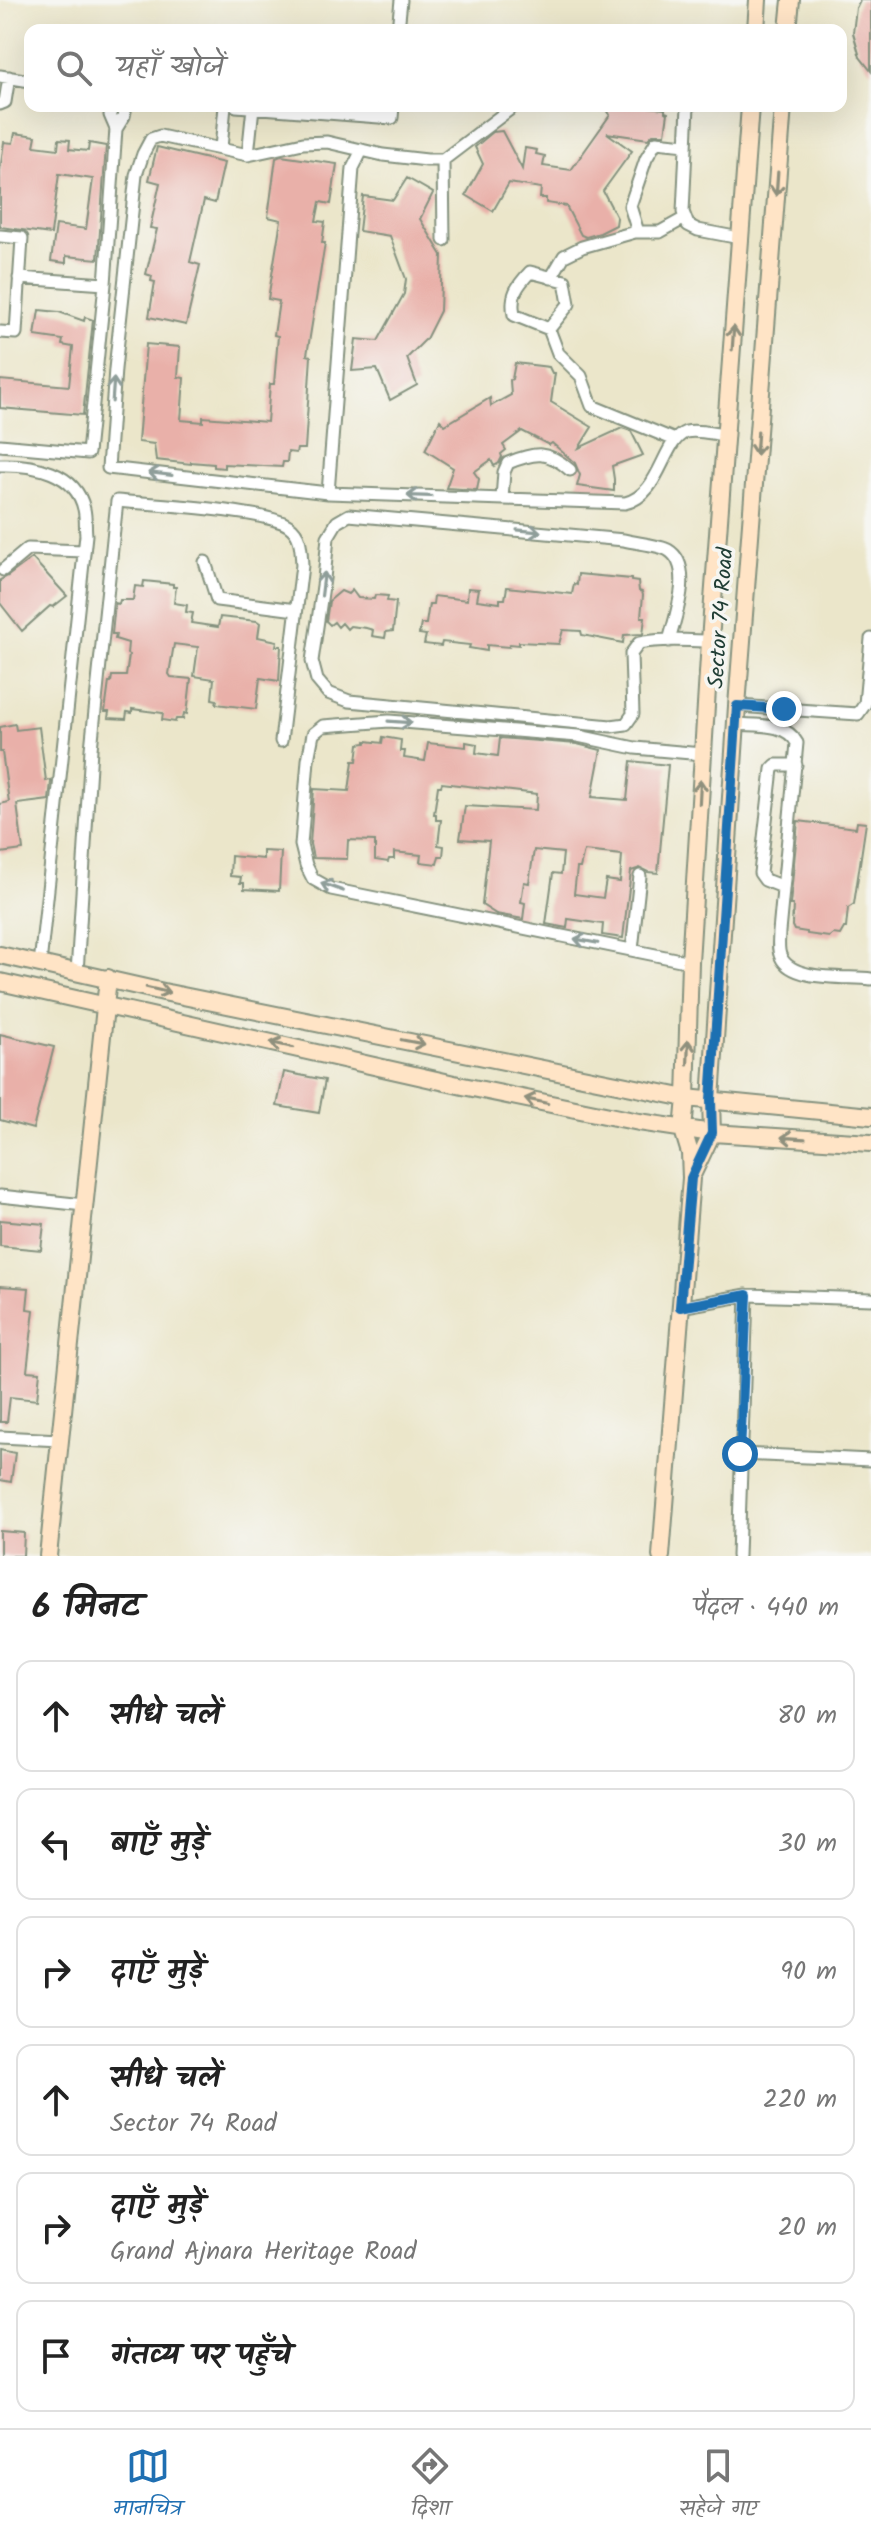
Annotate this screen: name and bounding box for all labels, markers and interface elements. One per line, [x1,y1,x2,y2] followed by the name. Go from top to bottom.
[24,24,847,112] search box
[116,44,224,92] text: यहाँ खोजें
[52,46,96,90] icon: search
[769,170,784,197] one-way arrow
[726,325,741,352] one-way arrow
[106,377,121,404] one-way arrow
[749,429,764,456] one-way arrow
[148,466,173,481] one-way arrow
[406,489,433,504] one-way arrow
[516,524,542,539] one-way arrow
[700,545,744,690] street label: Sector 74 Road
[316,571,331,598] one-way arrow
[766,691,802,727] route end
[387,715,413,730] one-way arrow
[693,779,708,806] one-way arrow
[320,879,345,894] one-way arrow
[574,933,600,948] one-way arrow
[145,984,171,999] one-way arrow
[400,1036,425,1051] one-way arrow
[270,1037,296,1052] one-way arrow
[680,1039,695,1066] one-way arrow
[524,1093,550,1108] one-way arrow
[780,1130,807,1145] one-way arrow
[722,1436,758,1472] route start
[32,1581,141,1635] text: 6 मिनट
[693,1587,839,1629] text: पैदल · 440 m
[110,1692,220,1740] text: सीधे चलें
[34,1694,78,1738] icon: ahead
[777,1695,837,1737] text: 80 m
[110,1820,206,1868] text: बाएँ मुड़ें
[34,1822,78,1866] icon: left
[778,1823,837,1865] text: 30 m
[110,1948,204,1996] text: दाएँ मुड़ें
[34,1950,78,1994] icon: right
[780,1951,837,1993] text: 90 m
[110,2055,220,2103] text: सीधे चलें
[34,2078,78,2122] icon: ahead
[763,2079,837,2121] text: 220 m
[110,2103,277,2145] text: Sector 74 Road
[110,2183,204,2231] text: दाएँ मुड़ें
[34,2206,78,2250] icon: right
[778,2207,837,2249] text: 20 m
[110,2231,416,2273] text: Grand Ajnara Heritage Road
[110,2332,291,2380] text: गंतव्य पर पहुँचे
[34,2334,78,2378] icon: arrive
[113,2444,182,2527] tab: मानचित्र
[408,2444,452,2527] tab: दिशा
[679,2444,758,2527] tab: सहेजे गए

